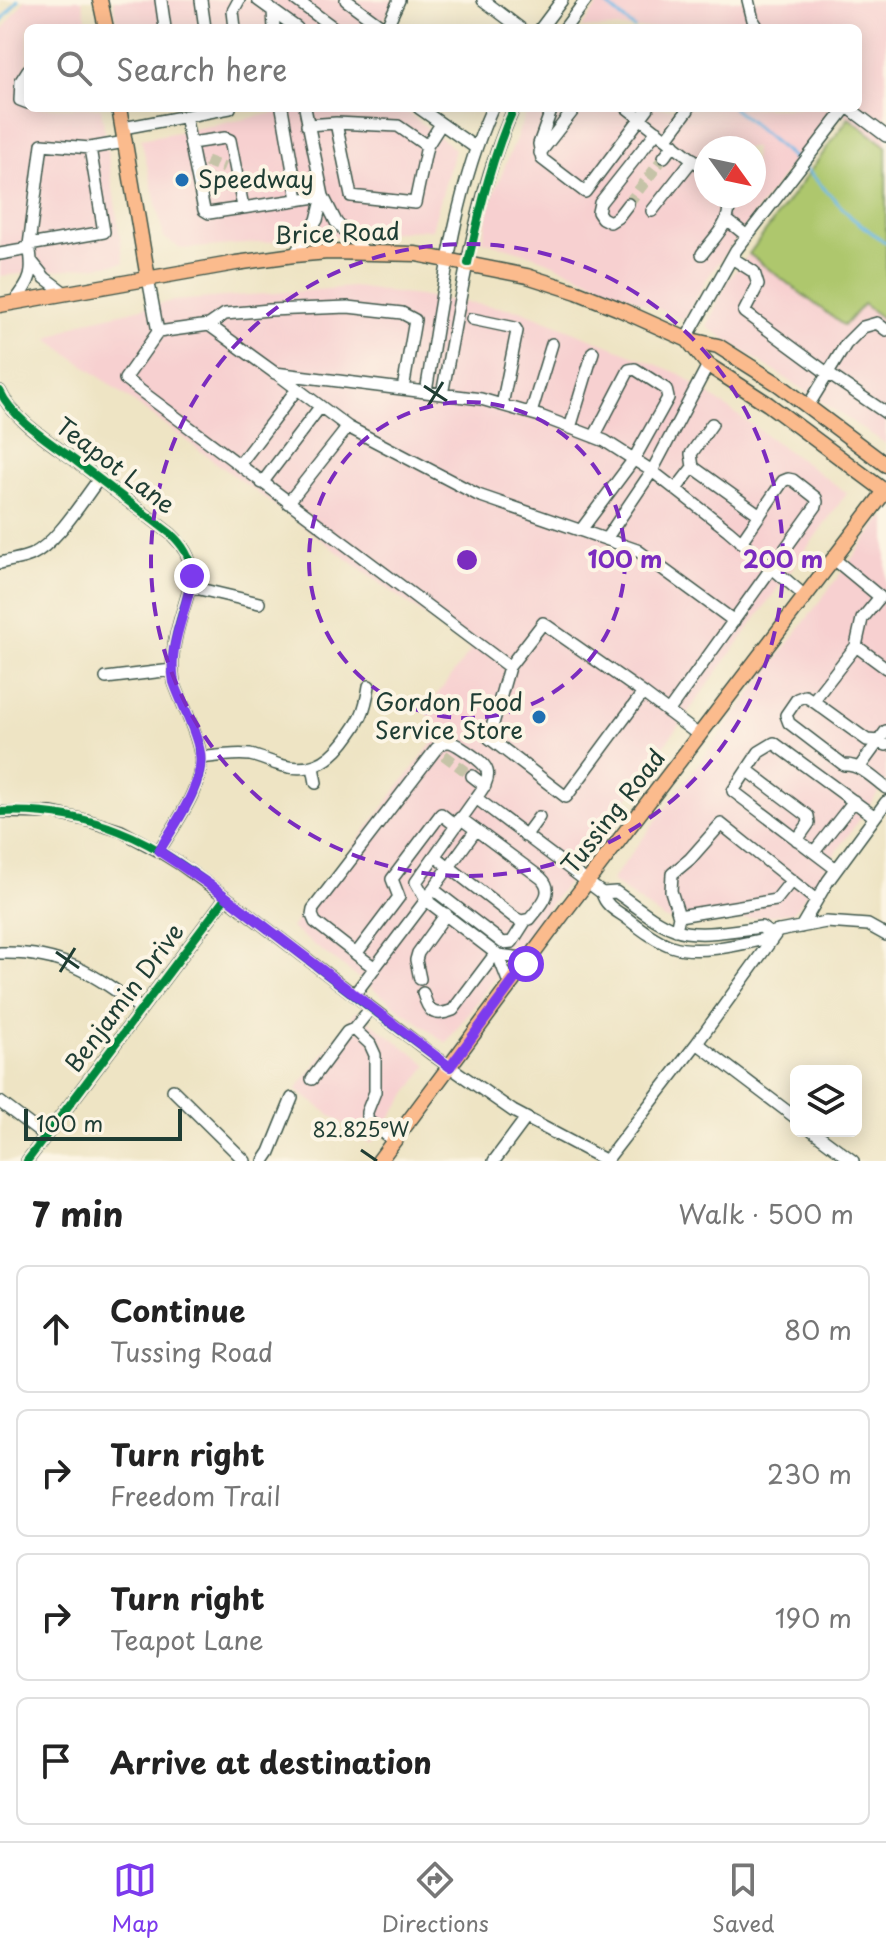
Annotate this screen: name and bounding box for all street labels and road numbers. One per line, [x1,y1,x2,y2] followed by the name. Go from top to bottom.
[273,212,401,252] street label: Brice Road
[49,407,184,521] street label: Teapot Lane
[552,740,673,881] street label: Tussing Road
[55,914,192,1079] street label: Benjamin Drive

